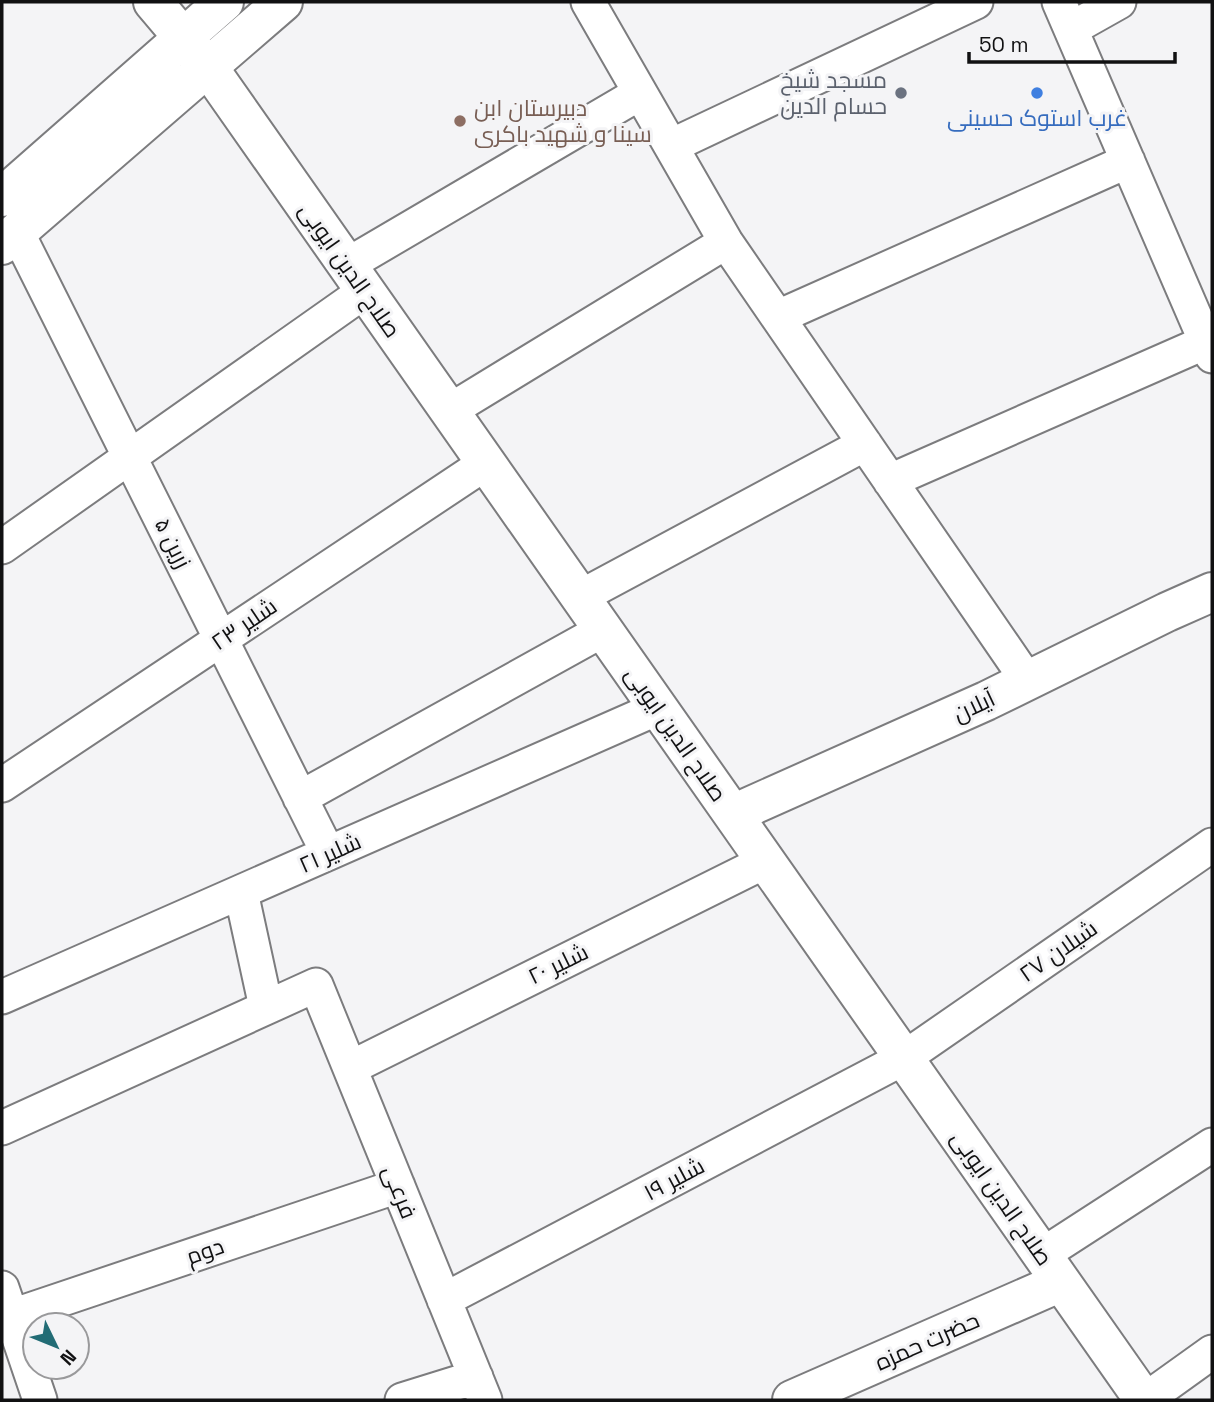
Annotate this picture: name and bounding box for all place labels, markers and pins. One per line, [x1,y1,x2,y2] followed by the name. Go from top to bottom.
[780,65,887,122] place label: مسجد شیخ حسام الدین
[893,85,909,101] marker: مسجد شیخ حسام الدین
[1029,85,1045,101] marker: غرب استوک حسینی
[474,93,652,149] place label: دبیرستان ابن سینا و شهید باکری
[947,103,1127,133] place label: غرب استوک حسینی
[452,113,468,129] marker: دبیرستان ابن سینا و شهید باکری

